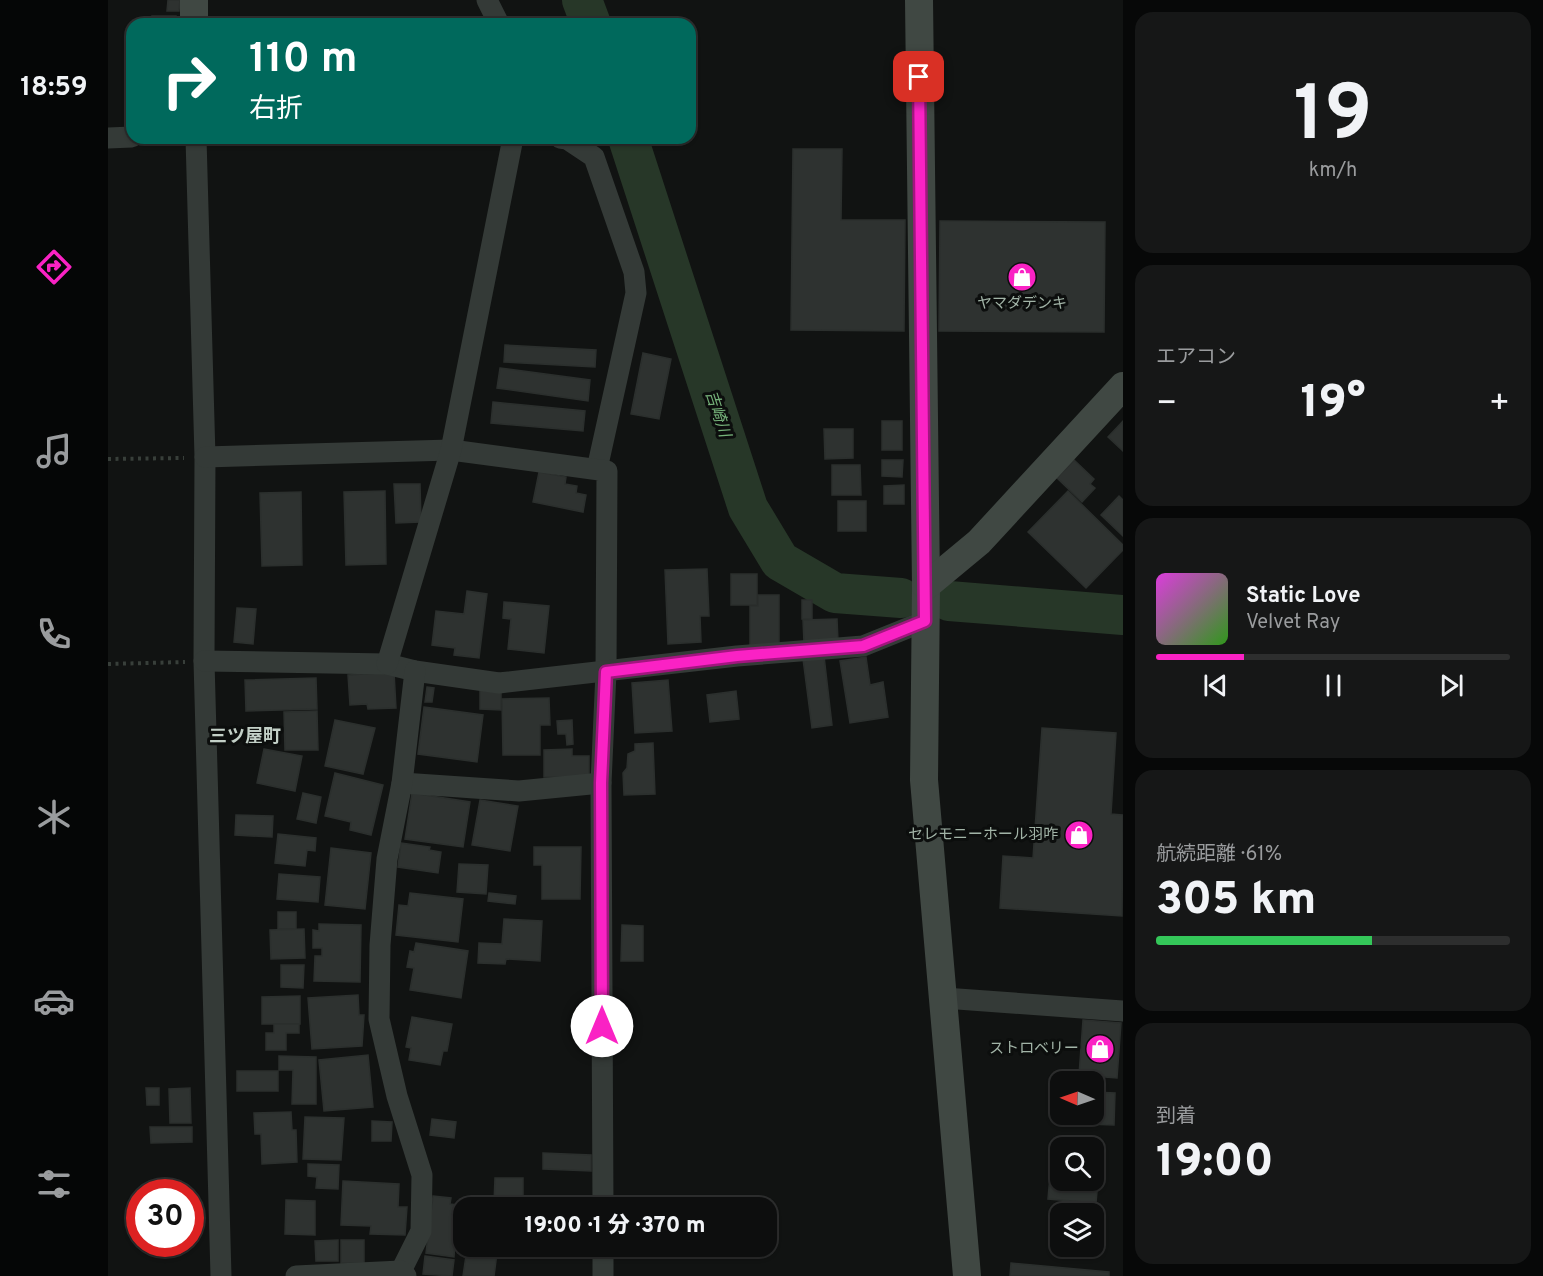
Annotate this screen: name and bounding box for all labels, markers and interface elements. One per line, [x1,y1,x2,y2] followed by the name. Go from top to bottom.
[249,34,358,87] text: 110 m
[150,42,228,120] icon: right
[893,51,944,102] pin
[902,60,935,93] icon: arrive
[1293,69,1373,168] text: 19
[20,71,88,105] text: 18:59
[249,93,303,127] text: 右折
[1309,158,1357,184] text: km/h
[33,246,75,288] icon: directions
[1006,261,1038,293] shop icon: ヤマダデンキ
[977,295,1067,314] place label: ヤマダデンキ
[1156,345,1236,371] text: エアコン
[1300,376,1366,433] text: 19°
[1156,384,1177,426] text: −
[1489,384,1510,426] text: +
[700,388,735,442] water label: 吉崎川
[33,430,75,472] icon: music
[1246,583,1360,610] text: Static Love
[1246,610,1340,636] text: Velvet Ray
[33,613,75,655] icon: phone
[1199,669,1232,702] icon: previous
[1317,669,1350,702] icon: pause
[1435,669,1468,702] icon: next
[209,726,281,749] district label: 三ツ屋町
[33,796,75,838] icon: climate
[1063,819,1095,851] shop icon: セレモニーホール羽咋
[908,826,1058,845] place label: セレモニーホール羽咋
[1156,842,1282,868] text: 航続距離 · 61%
[1156,873,1316,930] text: 305 km
[33,980,75,1022] icon: car
[570,994,634,1058] position arrow
[1084,1033,1116,1065] shop icon: ストロベリー
[989,1040,1079,1059] place label: ストロベリー
[1050,1071,1104,1125] north arrow
[1050,1071,1104,1257] map controls
[1156,1104,1196,1130] text: 到着
[1156,1135,1274,1192] text: 19:00
[1050,1137,1104,1191] button: search
[33,1163,75,1205] icon: filters
[126,1179,204,1257] speed limit sign: 30
[1050,1203,1104,1257] button: layers
[524,1213,706,1240] text: 19:00 · 1 分 · 370 m

